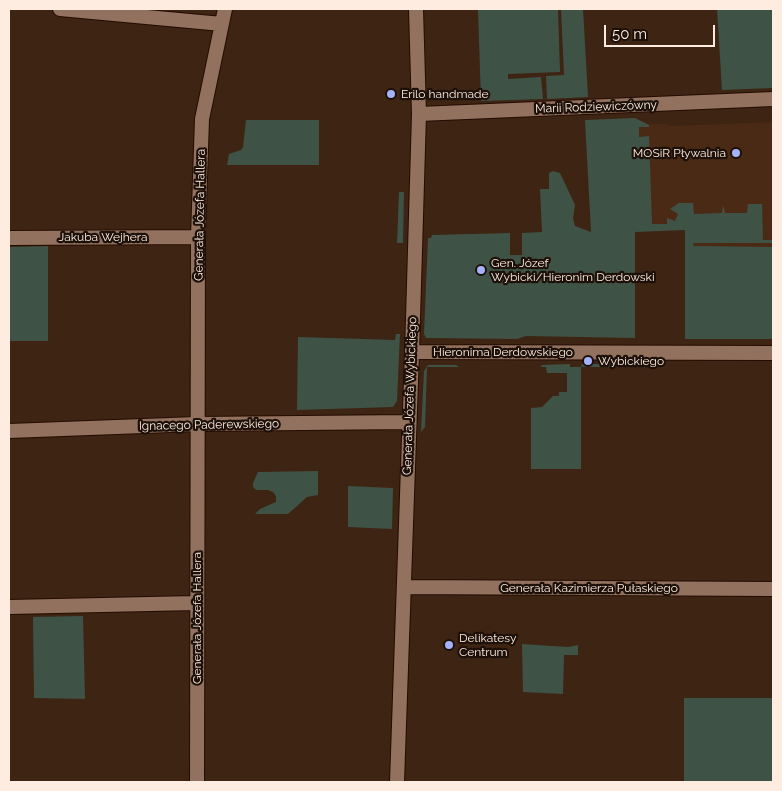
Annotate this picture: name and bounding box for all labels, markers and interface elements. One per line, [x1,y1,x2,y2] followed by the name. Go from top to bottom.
[607,15,718,47] scale bar
[612,25,647,43] text: 50 m
[401,87,489,101] place label: Erilo handmade
[385,88,397,100] marker: Erilo handmade
[535,98,657,116] street label: Marii Rodziewiczówny
[633,146,726,160] place label: MOSiR Pływalnia
[730,147,742,159] marker: MOSiR Pływalnia
[192,149,208,281] street label: Generała Józefa Hallera
[59,230,147,244] street label: Jakuba Wejhera
[491,256,655,284] place label: Gen. Józef Wybicki/Hieronim Derdowski
[475,264,487,276] marker: Gen. Józef Wybicki/Hieronim Derdowski
[400,317,420,475] street label: Generała Józefa Wybickiego
[433,345,573,359] street label: Hieronima Derdowskiego
[598,354,664,368] place label: Wybickiego
[582,355,594,367] marker: Wybickiego
[139,417,279,433] street label: Ignacego Paderewskiego
[190,552,204,684] street label: Generała Józefa Hallera
[500,581,678,595] street label: Generała Kazimierza Pułaskiego
[459,631,516,659] place label: Delikatesy Centrum
[443,639,455,651] marker: Delikatesy Centrum

